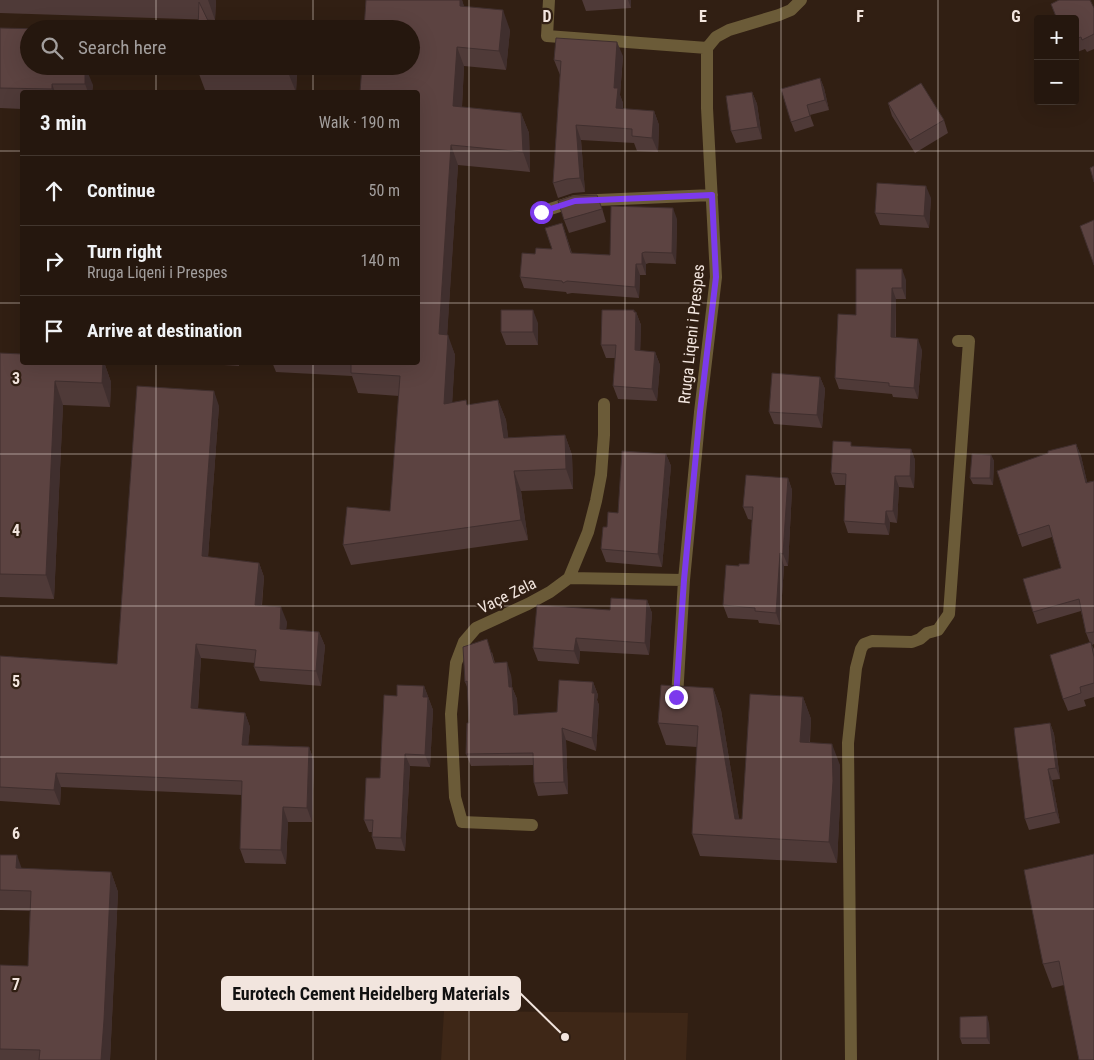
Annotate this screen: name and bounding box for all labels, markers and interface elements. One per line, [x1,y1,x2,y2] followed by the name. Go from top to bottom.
[542,7,552,26] text: D
[699,7,707,26] text: E
[856,7,864,26] text: F
[1011,7,1021,26] text: G
[1034,15,1079,105] map controls
[1034,15,1079,60] button: +
[20,20,420,75] search box
[38,34,66,62] icon: search
[78,36,166,59] text: Search here
[1034,60,1079,105] button: −
[40,111,87,135] text: 3 min
[319,113,400,132] text: Walk · 190 m
[40,177,68,205] icon: ahead
[87,179,155,202] text: Continue
[368,181,400,200] text: 50 m
[530,201,553,224] route start
[87,240,162,263] text: Turn right
[40,247,68,275] icon: right
[361,251,400,270] text: 140 m
[87,263,228,282] text: Rruga Liqeni i Prespes
[675,263,708,405] street label: Rruga Liqeni i Prespes
[40,317,68,345] icon: arrive
[87,319,242,342] text: Arrive at destination
[12,369,20,388] text: 3
[12,521,20,540] text: 4
[475,573,539,618] street label: Vaçe Zela
[12,672,20,691] text: 5
[665,686,688,709] route end
[12,824,20,843] text: 6
[12,975,20,994] text: 7
[222,977,520,1010] callout: Eurotech Cement Heidelberg Materials
[232,983,510,1004] text: Eurotech Cement Heidelberg Materials

